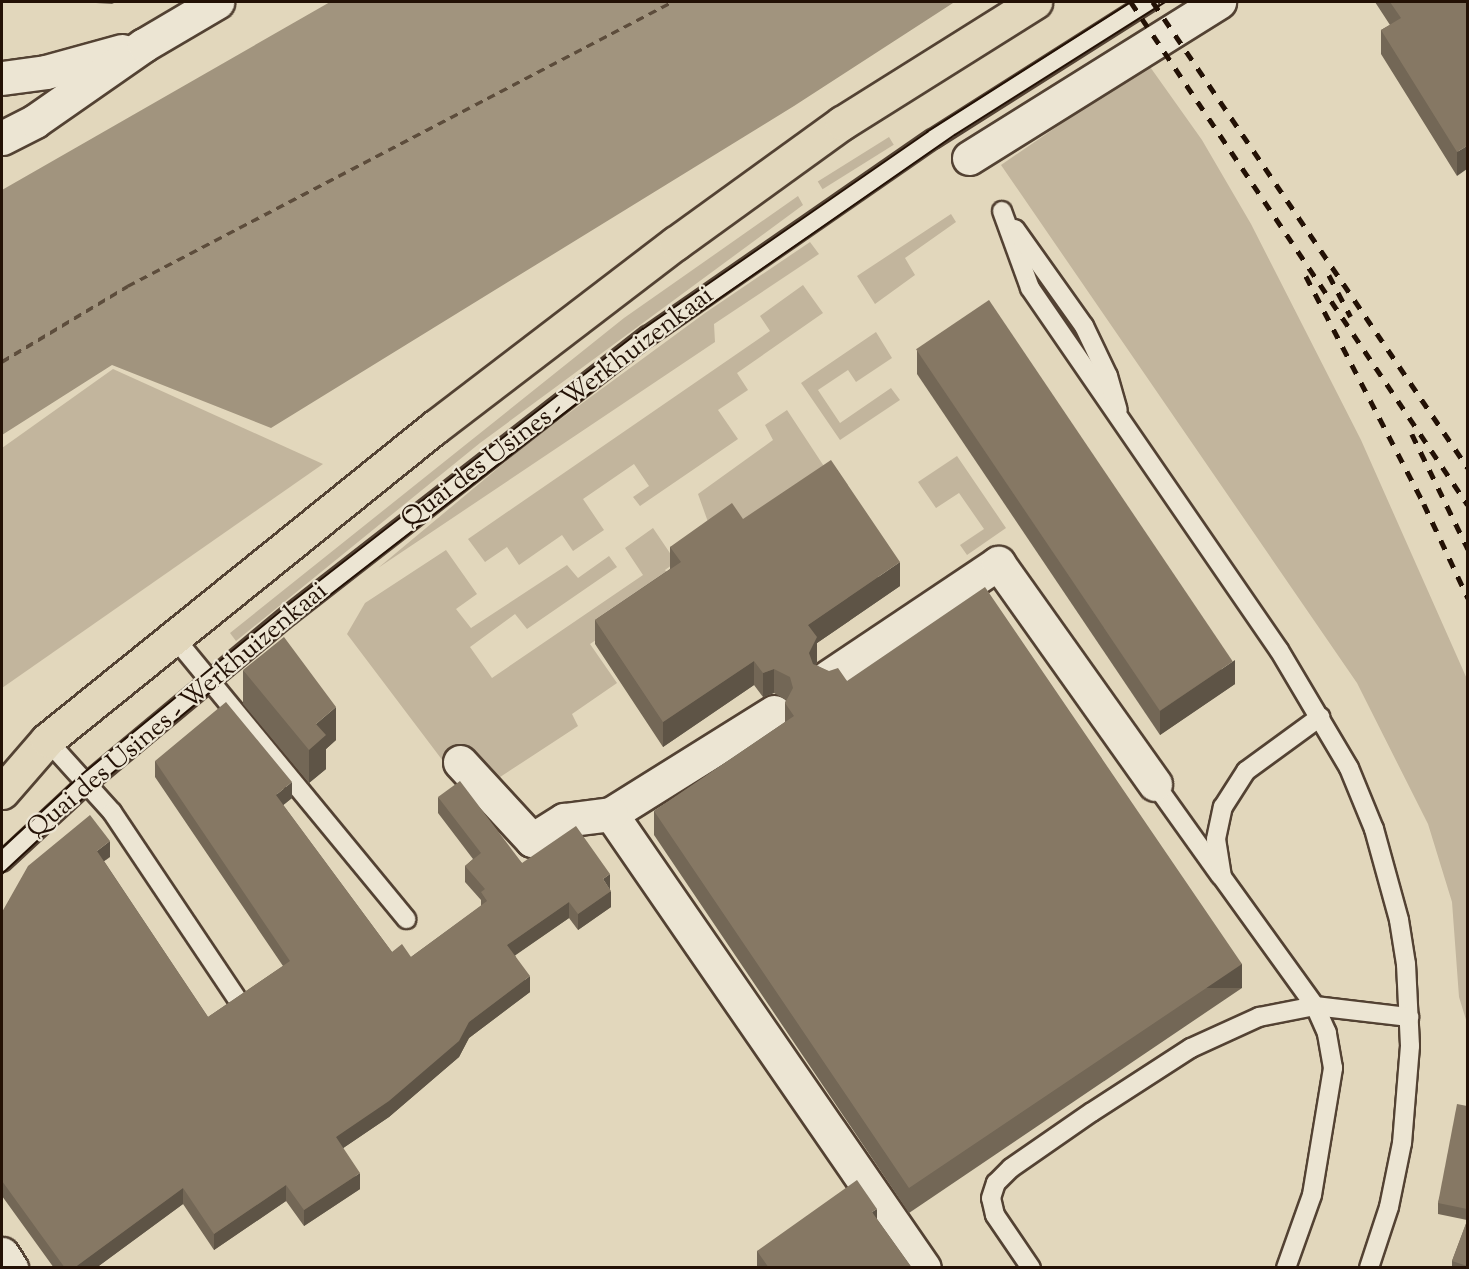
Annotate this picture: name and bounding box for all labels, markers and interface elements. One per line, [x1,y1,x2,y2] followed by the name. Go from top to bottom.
[396,280,720,536] street label: Quai des Usines - Werkhuizenkaai
[21,576,335,846] street label: Quai des Usines - Werkhuizenkaai

